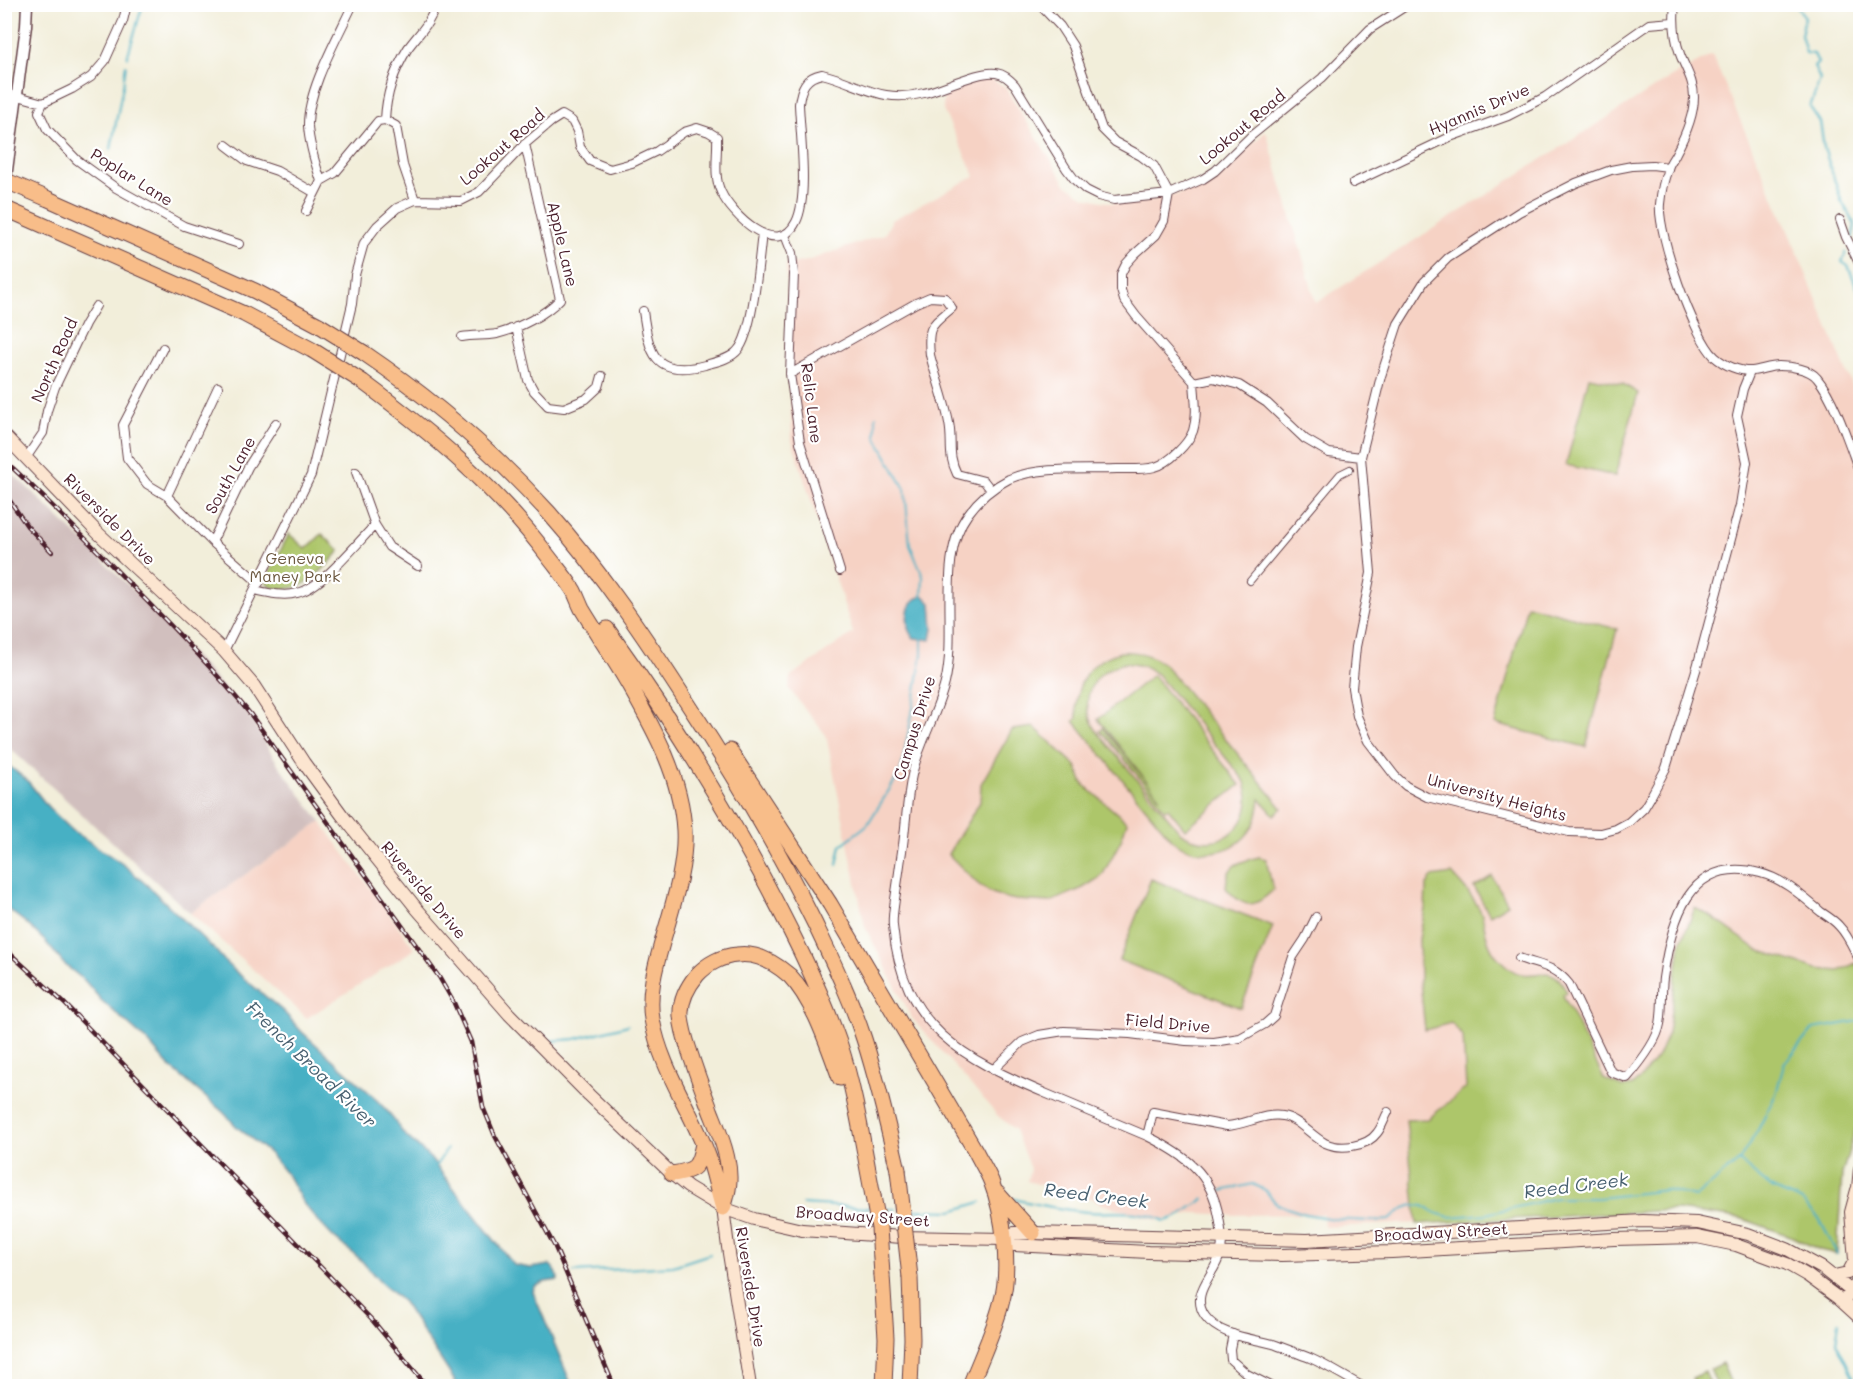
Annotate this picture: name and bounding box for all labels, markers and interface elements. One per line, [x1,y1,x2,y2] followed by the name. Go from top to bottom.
[1425,78,1532,139] street label: Hyannis Drive
[1194,84,1289,169] street label: Lookout Road
[455,104,549,189] street label: Lookout Road
[87,143,177,210] street label: Poplar Lane
[543,199,584,289] street label: Apple Lane
[26,314,82,405] street label: North Road
[797,362,828,444] street label: Relic Lane
[200,432,259,517] street label: South Lane
[60,468,161,569] street label: Riverside Drive
[249,547,341,586] park label: Geneva Maney Park
[888,673,939,783] street label: Campus Drive
[1425,768,1569,825] street label: University Heights
[377,836,472,943] street label: Riverside Drive
[241,996,382,1133] water label: French Broad River
[1125,1008,1211,1037] street label: Field Drive
[1522,1167,1630,1203] water label: Reed Creek
[1043,1177,1150,1213] water label: Reed Creek
[795,1200,931,1231] street label: Broadway Street
[1373,1217,1509,1246] street label: Broadway Street
[732,1225,771,1349] street label: Riverside Drive

